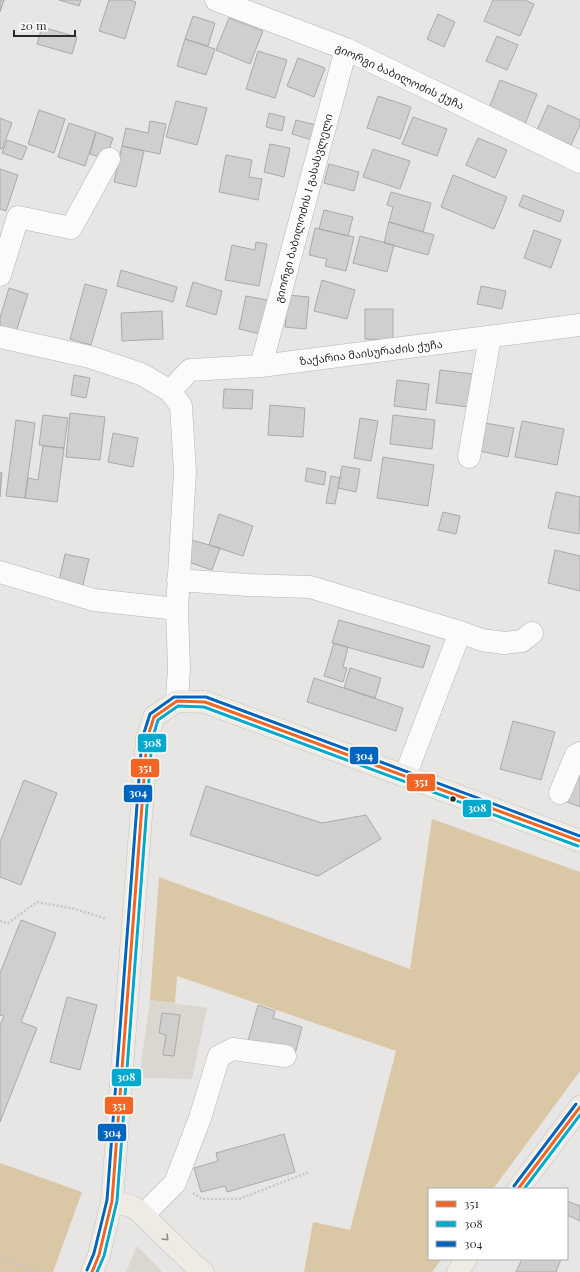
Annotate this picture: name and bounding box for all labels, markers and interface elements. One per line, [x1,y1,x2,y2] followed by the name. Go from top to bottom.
[14,12,75,38] scale bar
[20,17,47,33] text: 20 m
[333,40,467,112] street label: გიორგი ბაბილოძის ქუჩა
[270,112,336,304] street label: გიორგი ბაბილოძის I გასასვლელი
[299,336,443,368] street label: ზაქარია მაისურაძის ქუჩა
[137,733,167,753] line badge: 308
[143,735,161,750] text: 308
[349,746,379,765] line badge: 304
[355,748,373,763] text: 304
[130,758,160,778] line badge: 351
[138,760,152,775] text: 351
[406,773,436,792] line badge: 351
[414,774,428,789] text: 351
[123,784,153,803] line badge: 304
[129,785,147,800] text: 304
[448,794,458,804] unlabelled marker
[462,799,492,818] line badge: 308
[468,800,486,815] text: 308
[111,1068,142,1087] line badge: 308
[117,1069,135,1084] text: 308
[104,1096,134,1115] line badge: 351
[112,1098,126,1113] text: 351
[97,1123,127,1142] line badge: 304
[103,1125,121,1140] text: 304
[428,1188,568,1260] legend
[464,1195,479,1211] text: 351
[464,1215,483,1231] text: 308
[161,1233,169,1241] one-way arrow
[464,1235,483,1251] text: 304

